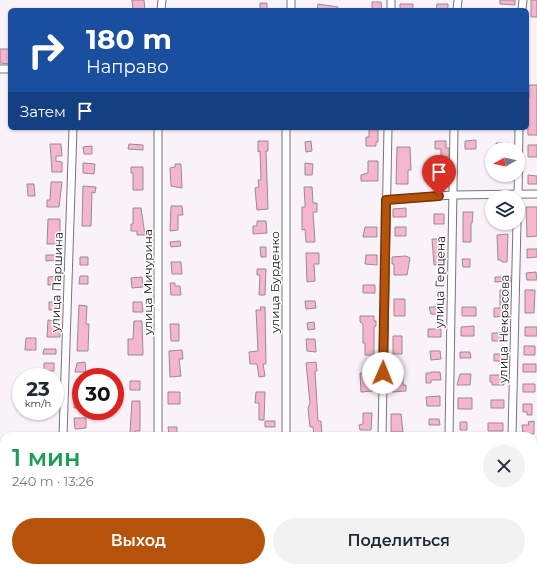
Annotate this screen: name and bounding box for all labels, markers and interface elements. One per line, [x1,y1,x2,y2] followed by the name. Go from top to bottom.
[86,22,172,56] text: 180 m
[20,24,72,76] icon: right
[86,56,169,78] text: Направо
[74,100,96,122] icon: arrive
[20,102,66,121] text: Затем
[485,142,525,182] north arrow
[485,142,525,230] map controls
[422,155,456,196] pin
[428,161,450,183] icon: arrive
[485,190,525,230] button: layers
[140,229,155,336] street label: улица Мичурина
[267,231,282,334] street label: улица Бурденко
[47,232,66,333] street label: улица Паршина
[431,236,448,329] street label: улица Герцена
[495,275,512,384] street label: улица Некрасова
[362,352,404,394] position arrow
[72,368,124,420] speed limit sign: 30
[26,377,50,401] text: 23
[25,397,51,410] text: km/h
[12,443,80,472] text: 1 мин
[483,445,525,487] button: close
[12,473,94,489] text: 240 m · 13:26
[12,518,265,564] button: Выход
[273,518,525,564] button: Поделиться

